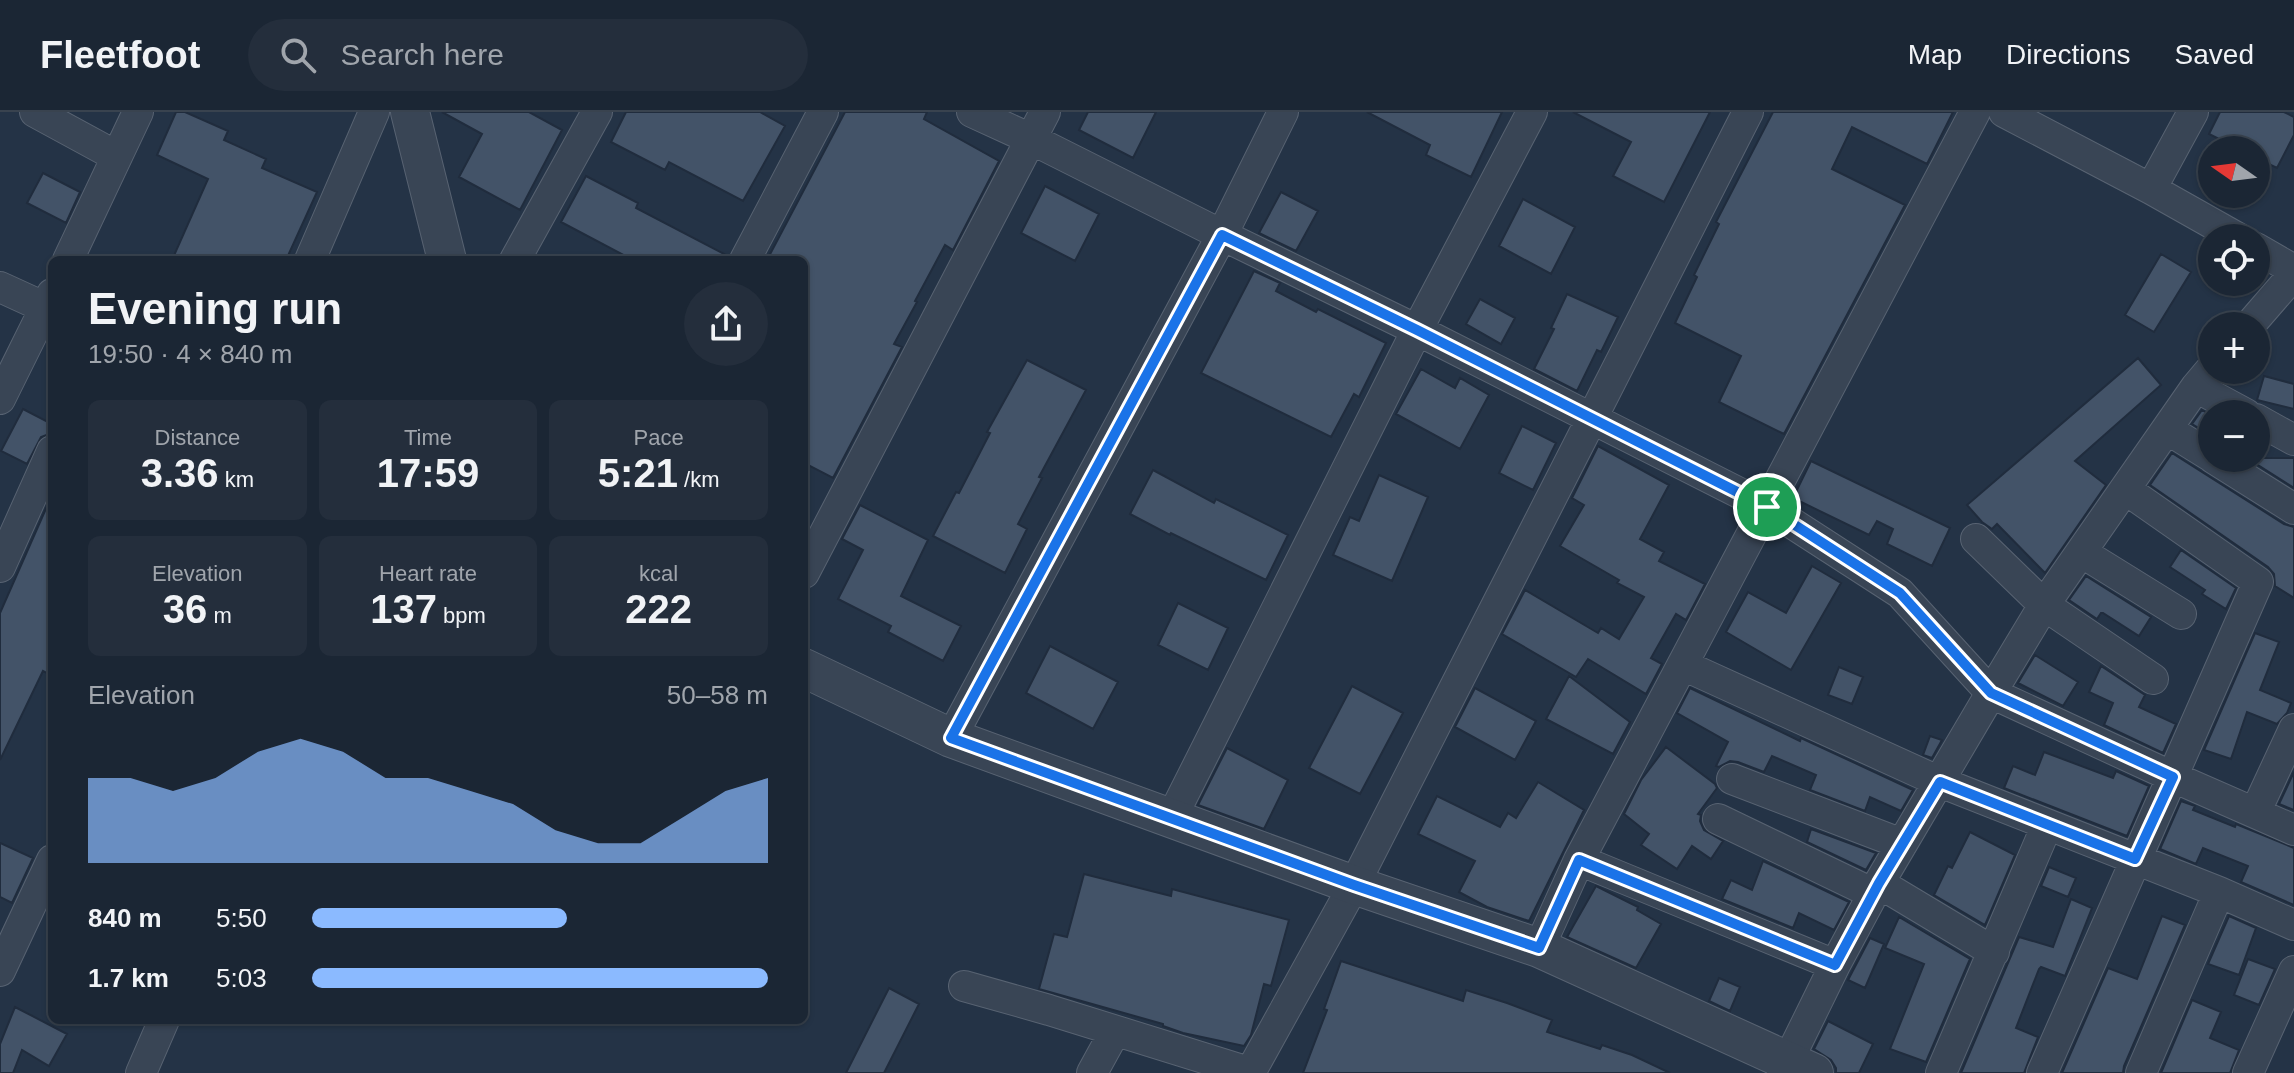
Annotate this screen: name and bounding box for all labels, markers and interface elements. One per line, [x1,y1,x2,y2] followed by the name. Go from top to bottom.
[248,19,808,91] search box
[276,33,320,77] icon: search
[40,34,200,76] text: Fleetfoot
[340,38,504,71] text: Search here
[1908,39,1962,70] text: Map
[2006,39,2131,70] text: Directions
[2175,39,2254,70] text: Saved
[2198,136,2270,208] north arrow
[2198,136,2270,472] map controls
[2198,224,2270,296] button: locate
[684,282,768,366] button: share
[88,284,342,333] text: Evening run
[2198,312,2270,384] button: +
[88,339,293,369] text: 19:50 · 4 × 840 m
[2198,400,2270,472] button: −
[155,425,240,450] text: Distance
[404,425,452,450] text: Time
[634,425,684,450] text: Pace
[141,451,219,495] text: 3.36
[377,451,479,495] text: 17:59
[598,451,678,495] text: 5:21
[219,467,254,492] text: km
[678,467,719,492] text: /km
[1733,473,1801,541] pin
[1745,485,1789,529] icon: arrive
[152,561,243,586] text: Elevation
[379,561,477,586] text: Heart rate
[639,561,678,586] text: kcal
[163,587,207,631] text: 36
[370,587,437,631] text: 137
[625,587,692,631] text: 222
[207,603,232,628] text: m
[437,603,486,628] text: bpm
[88,680,195,710] text: Elevation
[667,680,768,710] text: 50–58 m
[88,903,162,933] text: 840 m
[216,903,267,933] text: 5:50
[88,963,169,993] text: 1.7 km
[216,963,267,993] text: 5:03

